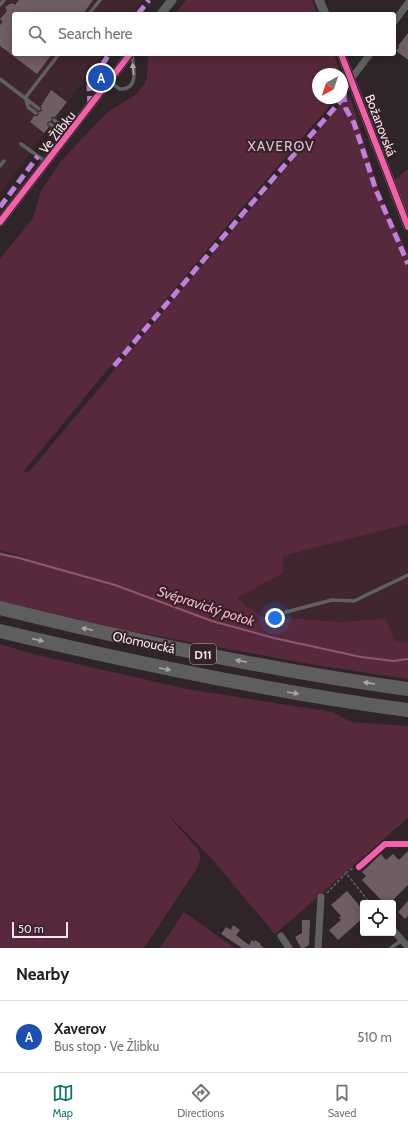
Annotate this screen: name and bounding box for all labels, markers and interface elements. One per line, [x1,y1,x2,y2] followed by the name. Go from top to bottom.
[12,12,396,56] search box
[26,23,48,45] icon: search
[58,25,133,43] text: Search here
[88,63,114,93] pin: A
[130,63,137,75] one-way arrow
[312,68,348,104] north arrow
[362,92,400,159] street label: Božanovská
[35,107,79,156] street label: Ve Žlíbku
[247,137,315,155] district label: XAVEROV
[155,582,258,630] water label: Svépravický potok
[265,608,285,628] your location
[80,626,93,632] one-way arrow
[111,628,177,657] street label: Olomoucká
[32,638,44,644] one-way arrow
[190,644,216,664] road number: D11
[235,658,247,664] one-way arrow
[159,666,171,672] one-way arrow
[363,680,376,686] one-way arrow
[286,690,299,696] one-way arrow
[360,900,396,936] map controls
[360,900,396,936] button: locate
[12,920,68,939] scale bar
[18,922,44,936] text: 50 m
[16,964,69,984] text: Nearby
[54,1020,106,1038] text: Xaverov
[25,1029,33,1045] text: A
[357,1029,392,1045] text: 510 m
[54,1038,159,1054] text: Bus stop · Ve Žlíbku
[52,1082,74,1120] tab: Map
[177,1082,224,1120] tab: Directions
[328,1082,356,1120] tab: Saved

